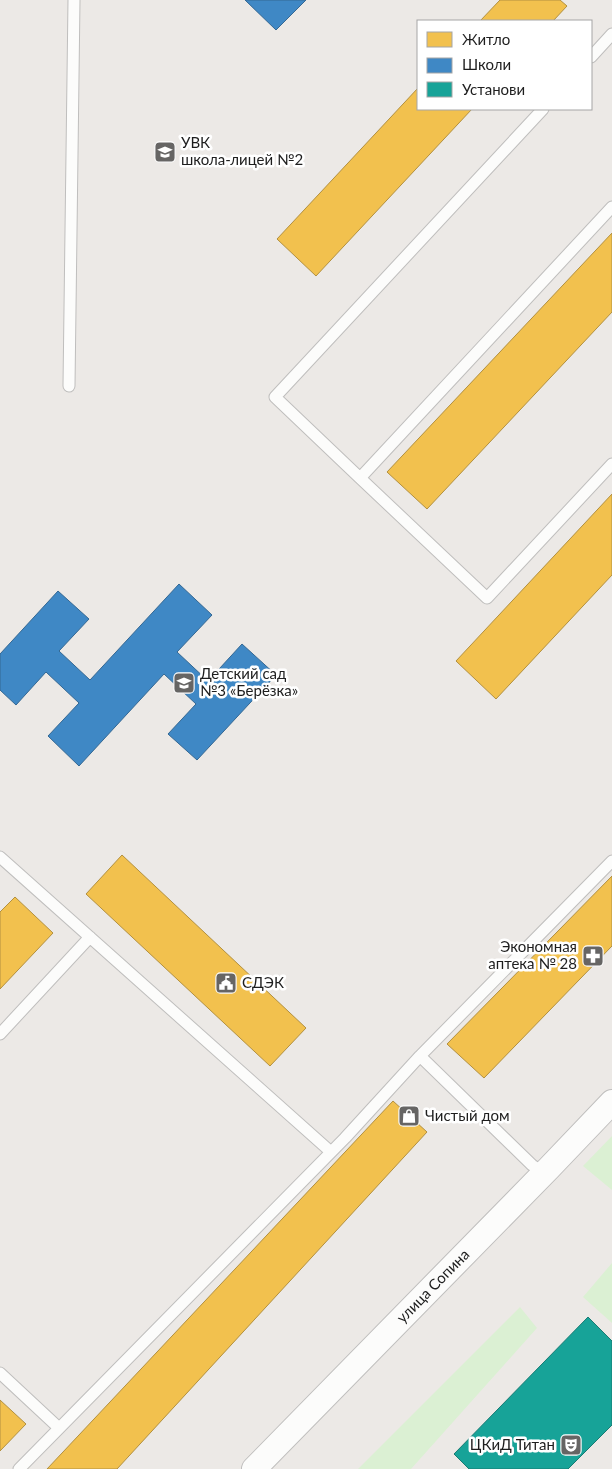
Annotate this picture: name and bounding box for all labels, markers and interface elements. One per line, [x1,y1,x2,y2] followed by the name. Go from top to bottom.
[417,20,592,110] legend
[462,30,510,48] text: Житло
[462,55,511,73] text: Школи
[462,80,525,98] text: Установи
[181,133,303,168] place label: УВК школа-лицей №2
[153,140,177,164] school or university icon: УВК школа-лицей №2
[200,664,298,699] place label: Детский сад №3 «Берёзка»
[172,671,196,695] school or university icon: Детский сад №3 «Берёзка»
[488,937,577,972] place label: Экономная аптека № 28
[581,944,605,968] pharmacy icon: Экономная аптека № 28
[214,971,238,995] public building icon: СДЭК
[242,973,284,991] place label: СДЭК
[397,1104,421,1128] shop icon: Чистый дом
[425,1106,510,1124] place label: Чистый дом
[392,1245,473,1326] street label: улица Сопина
[559,1433,583,1457] theatre icon: ЦКиД Титан
[470,1435,555,1453] place label: ЦКиД Титан

